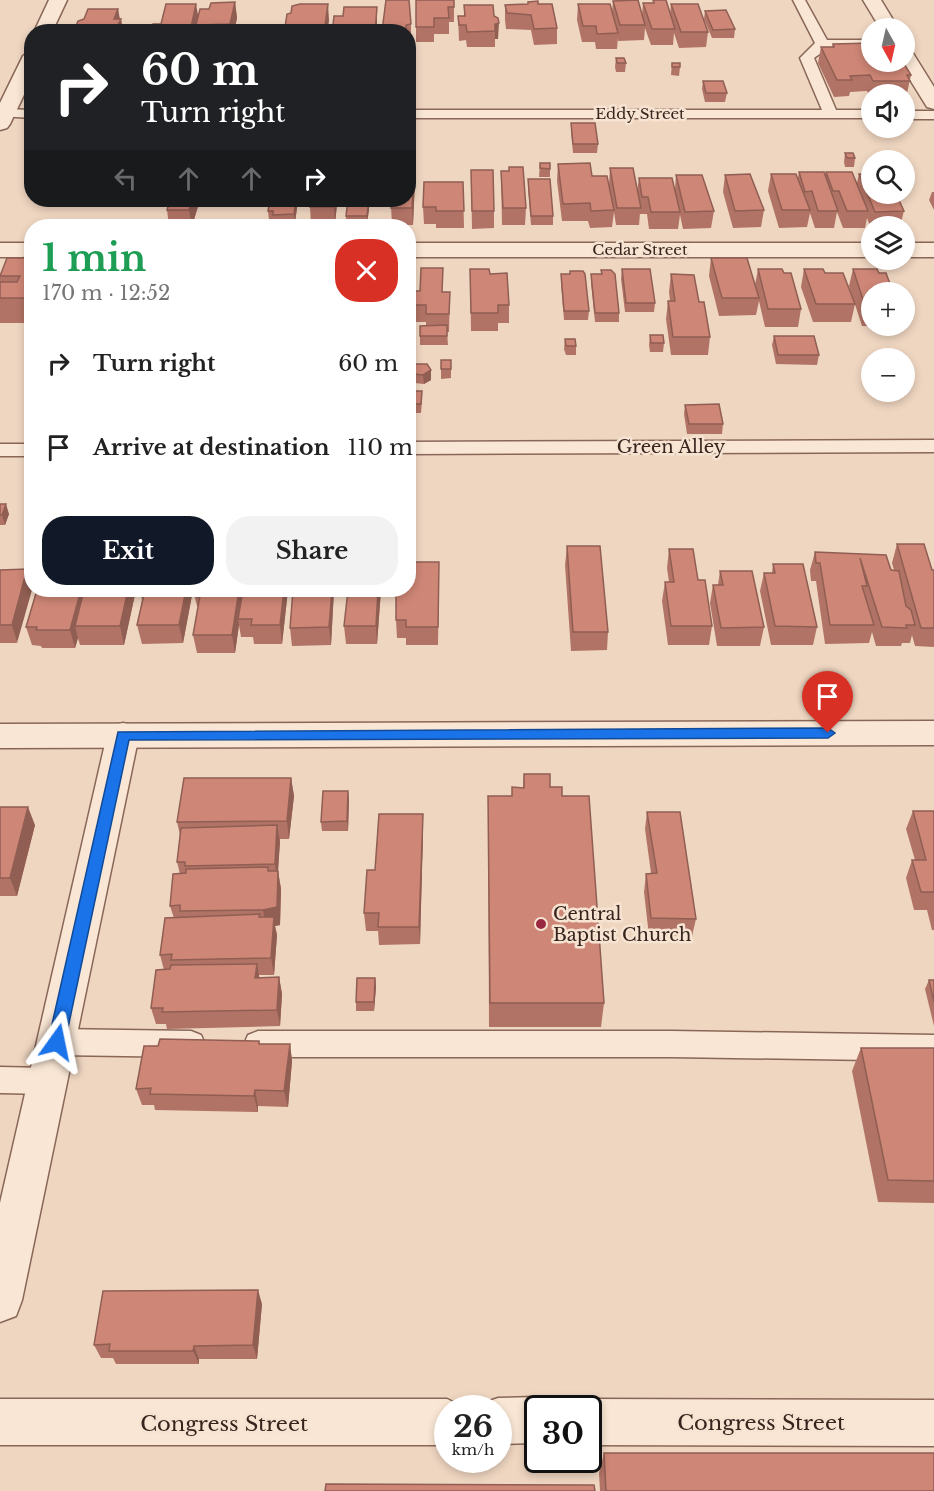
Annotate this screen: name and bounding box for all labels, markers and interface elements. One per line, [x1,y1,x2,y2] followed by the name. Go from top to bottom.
[861,18,915,72] north arrow
[861,18,915,402] map controls
[141,44,259,96] text: 60 m
[42,48,120,126] icon: right
[861,84,915,138] button: sound
[141,96,285,129] text: Turn right
[595,104,685,123] street label: Eddy Street
[861,150,915,204] button: search
[109,162,142,195] icon: left
[172,162,205,195] icon: ahead
[235,162,268,195] icon: ahead
[298,162,331,195] icon: right
[861,216,915,270] button: layers
[42,236,146,281] text: 1 min
[335,239,398,302] button: close
[592,240,688,259] street label: Cedar Street
[42,281,170,305] text: 170 m · 12:52
[861,282,915,336] button: +
[42,347,75,380] icon: right
[861,348,915,402] button: −
[93,350,215,377] text: Turn right
[338,350,398,377] text: 60 m
[42,431,75,464] icon: arrive
[93,434,330,461] text: Arrive at destination
[348,434,413,461] text: 110 m
[617,436,726,458] street label: Green Alley
[42,516,214,585] button: Exit
[226,516,398,585] button: Share
[802,671,853,733] pin
[811,680,844,713] icon: arrive
[553,903,691,946] place label: Central Baptist Church
[534,917,548,931] marker: Central Baptist Church
[25,1010,89,1074] position arrow
[524,1395,602,1473] speed limit sign: 30
[453,1408,493,1445] text: 26
[677,1410,845,1436] street label: Congress Street
[140,1411,308,1437] street label: Congress Street
[452,1440,494,1459] text: km/h

